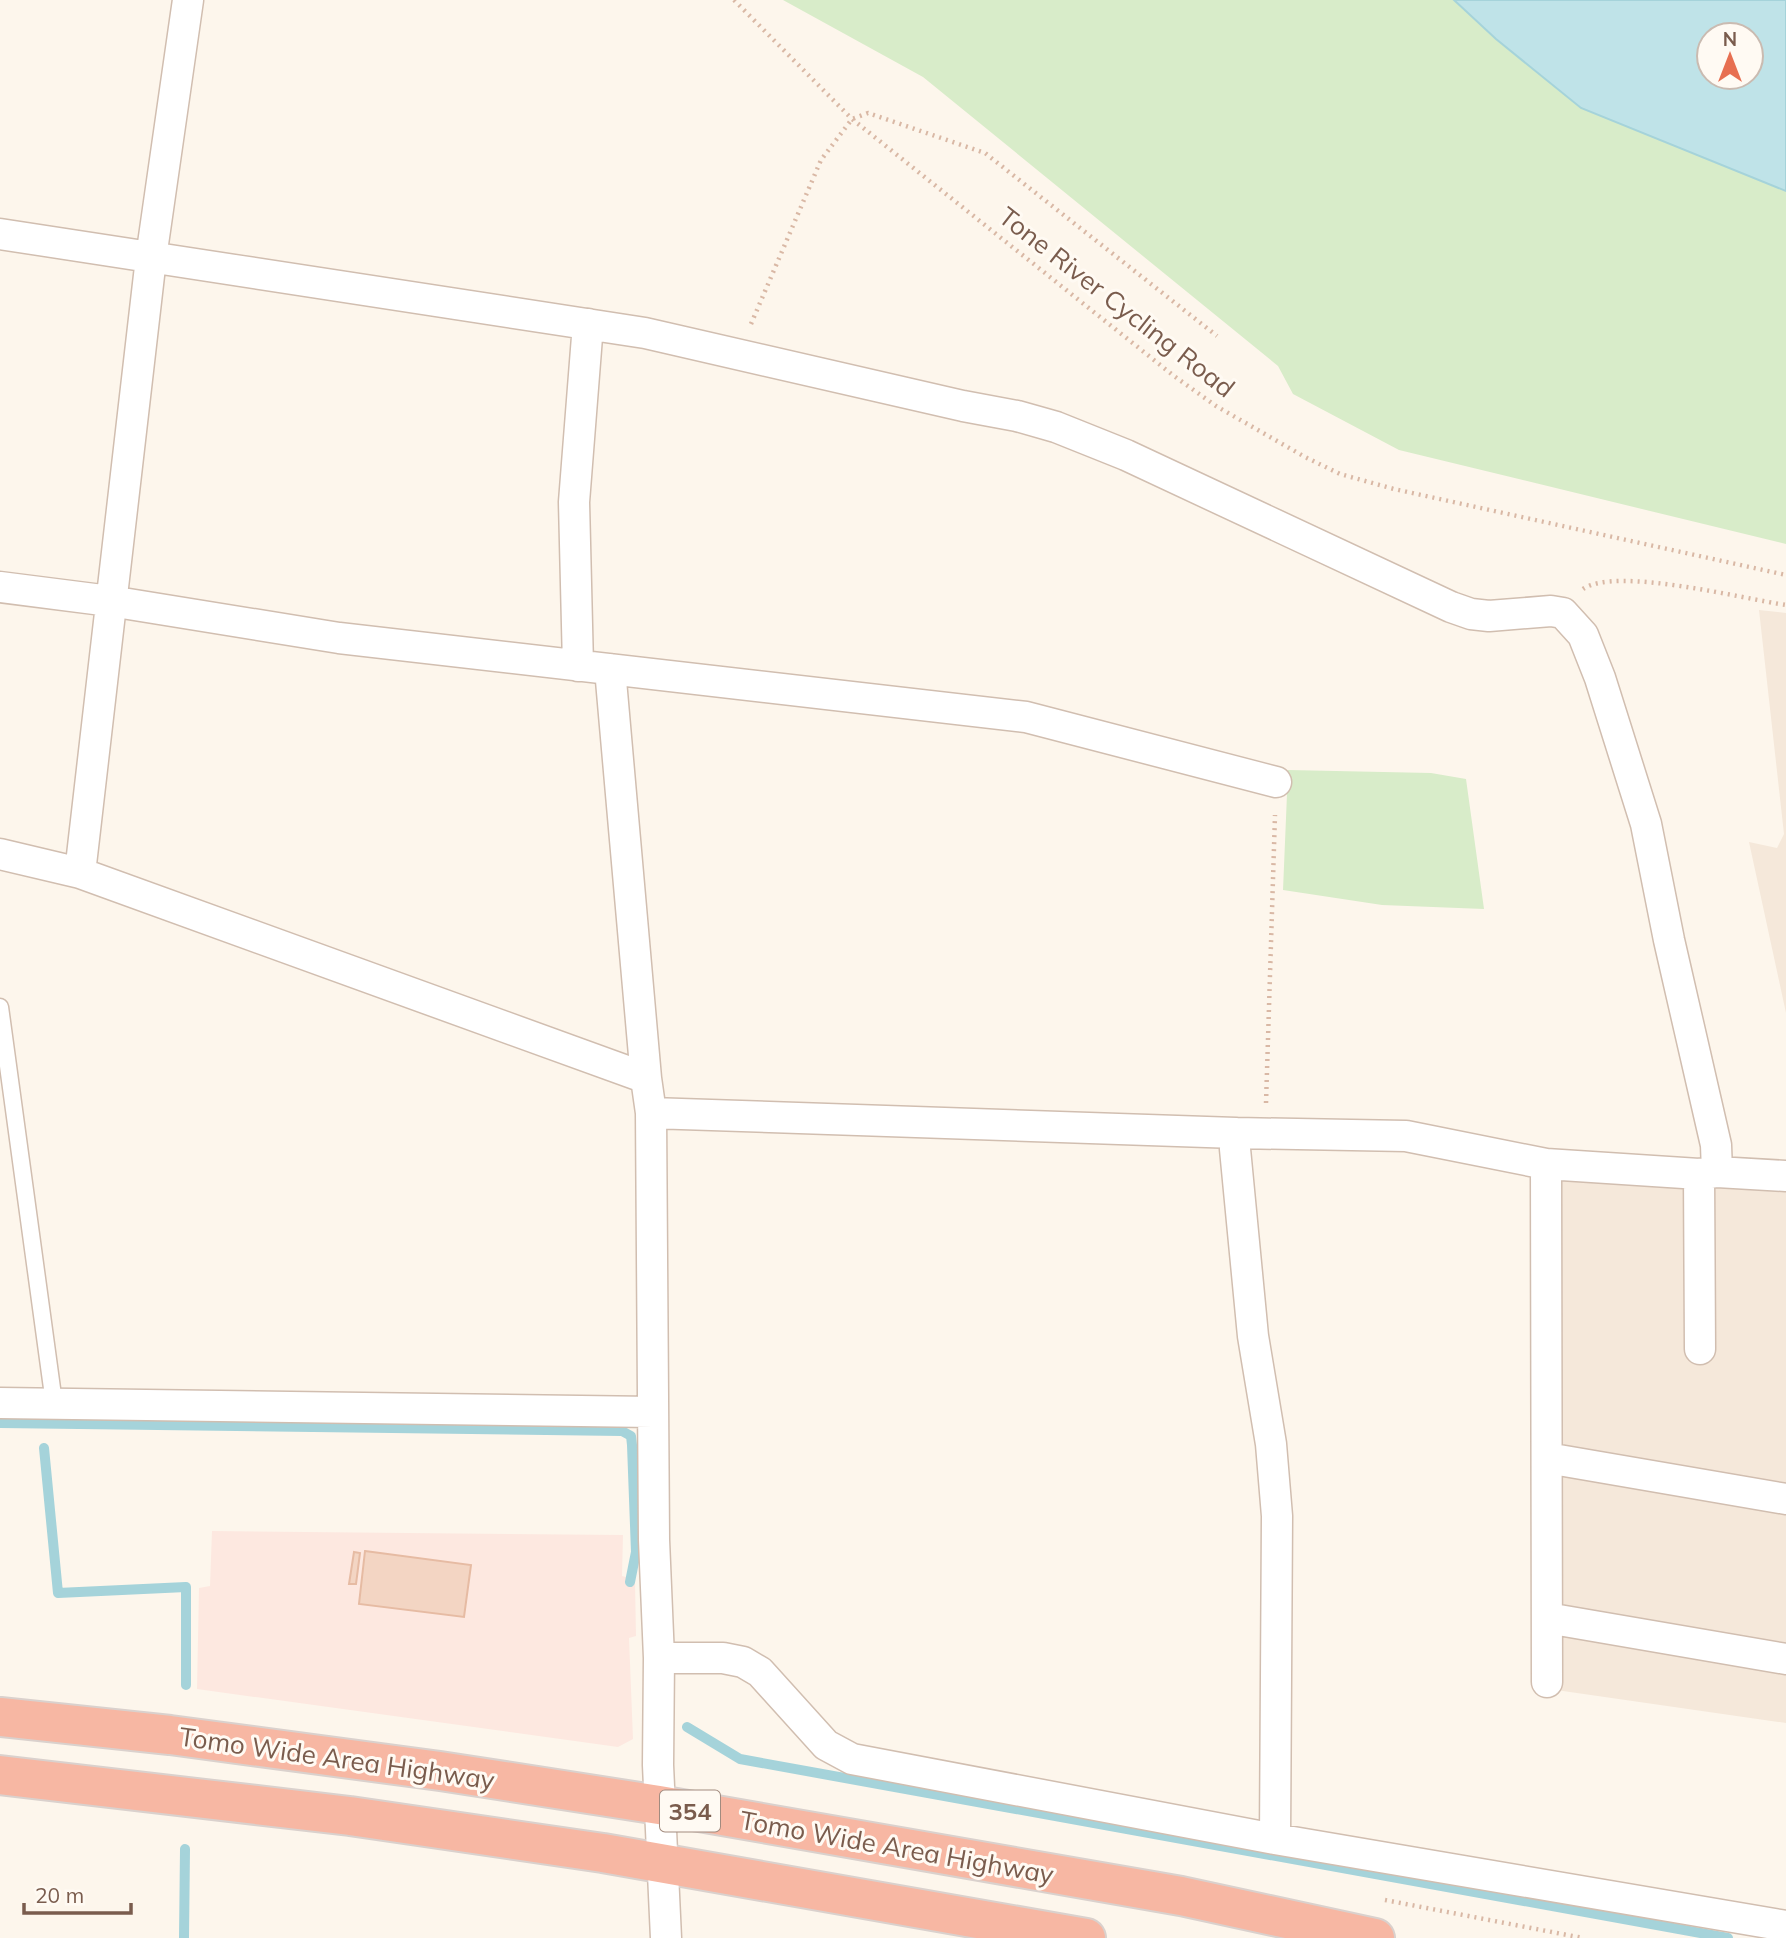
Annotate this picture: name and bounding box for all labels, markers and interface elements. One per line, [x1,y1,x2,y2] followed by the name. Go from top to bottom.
[1695,21,1765,91] north arrow
[1723,27,1737,51] text: N
[992,200,1242,404] street label: Tone River Cycling Road
[177,1720,497,1796] street label: Tomo Wide Area Highway
[660,1791,720,1832] road number: 354
[738,1803,1057,1891] street label: Tomo Wide Area Highway
[24,1871,131,1915] scale bar
[35,1882,84,1908] text: 20 m

